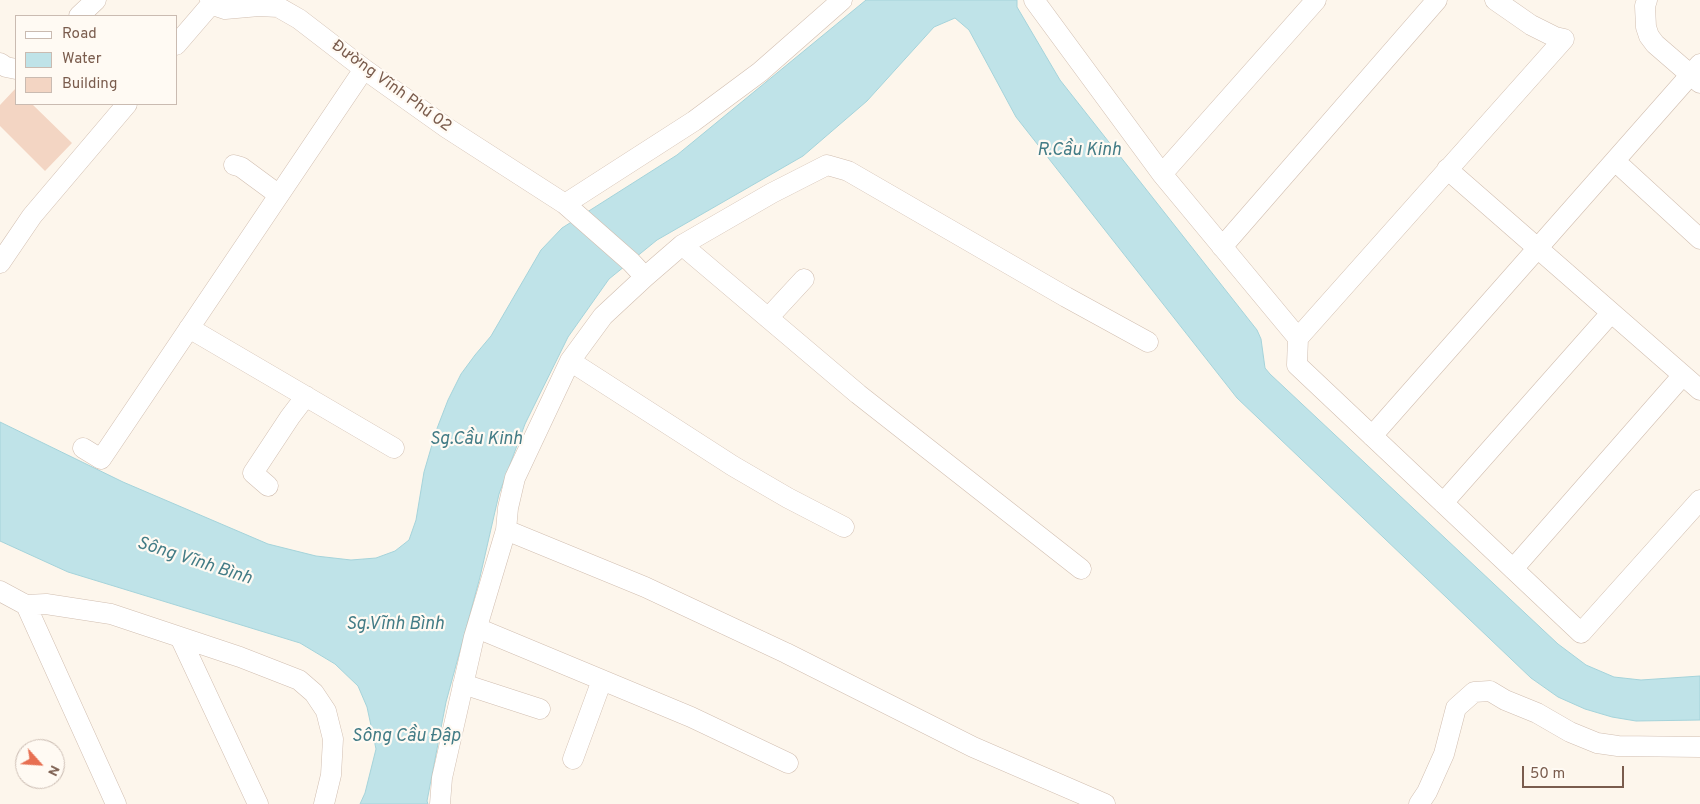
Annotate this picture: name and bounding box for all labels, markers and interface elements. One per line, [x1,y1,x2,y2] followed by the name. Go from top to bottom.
[15,15,178,105] legend
[62,25,97,44] text: Road
[327,37,455,137] street label: Đường Vĩnh Phú 02
[62,50,101,69] text: Water
[62,75,117,94] text: Building
[1037,140,1121,162] water label: R.Cầu Kinh
[430,429,522,451] water label: Sg.Cầu Kinh
[134,533,254,591] water label: Sông Vĩnh Bình
[346,614,444,636] water label: Sg.Vĩnh Bình
[352,726,460,748] water label: Sông Cầu Đập
[15,739,65,789] north arrow
[1525,756,1628,788] scale bar
[43,762,63,779] text: N
[1530,765,1565,784] text: 50 m

